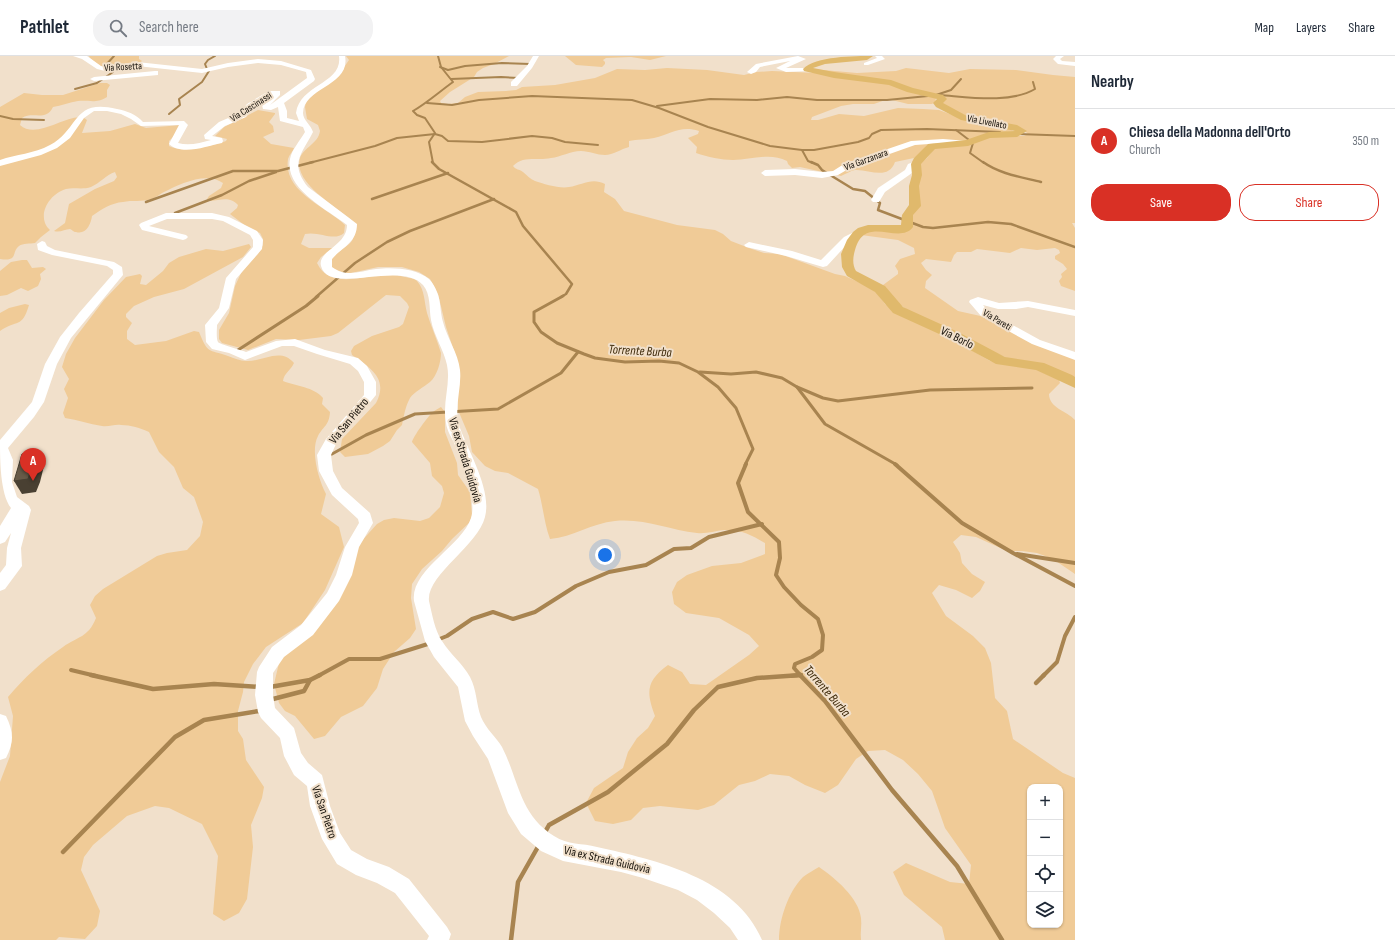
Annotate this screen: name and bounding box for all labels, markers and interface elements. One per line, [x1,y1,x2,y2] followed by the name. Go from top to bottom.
[93,10,373,46] search box
[20,16,69,39] text: Pathlet
[107,17,129,39] icon: search
[139,18,199,37] text: Search here
[1254,19,1274,36] text: Map
[1296,19,1326,36] text: Layers
[1348,19,1375,36] text: Share
[104,60,142,74] street label: Via Rosetta
[1091,72,1134,92] text: Nearby
[228,89,274,124] street label: Via Cascinassi
[966,112,1008,132] street label: Via Livellato
[1129,123,1291,142] text: Chiesa della Madonna dell'Orto
[1101,133,1107,149] text: A
[1352,133,1379,149] text: 350 m
[1129,142,1161,158] text: Church
[843,147,890,173] street label: Via Garzanara
[1091,184,1231,221] button: Save
[1239,184,1379,221] button: Share
[980,307,1014,333] street label: Via Pareti
[938,323,976,353] street label: Via Borlo
[608,341,673,361] water label: Torrente Burba
[326,395,372,447] street label: Via San Pietro
[445,416,485,505] street label: Via ex Strada Guidovia
[20,448,46,481] pin: A
[595,545,615,565] your location
[800,662,854,721] water label: Torrente Burba
[308,784,340,840] street label: Via San Pietro
[1027,784,1063,928] map controls
[1027,784,1063,820] button: +
[1027,820,1063,856] button: −
[562,843,652,877] street label: Via ex Strada Guidovia
[1027,856,1063,892] button: locate
[1027,892,1063,928] button: layers

